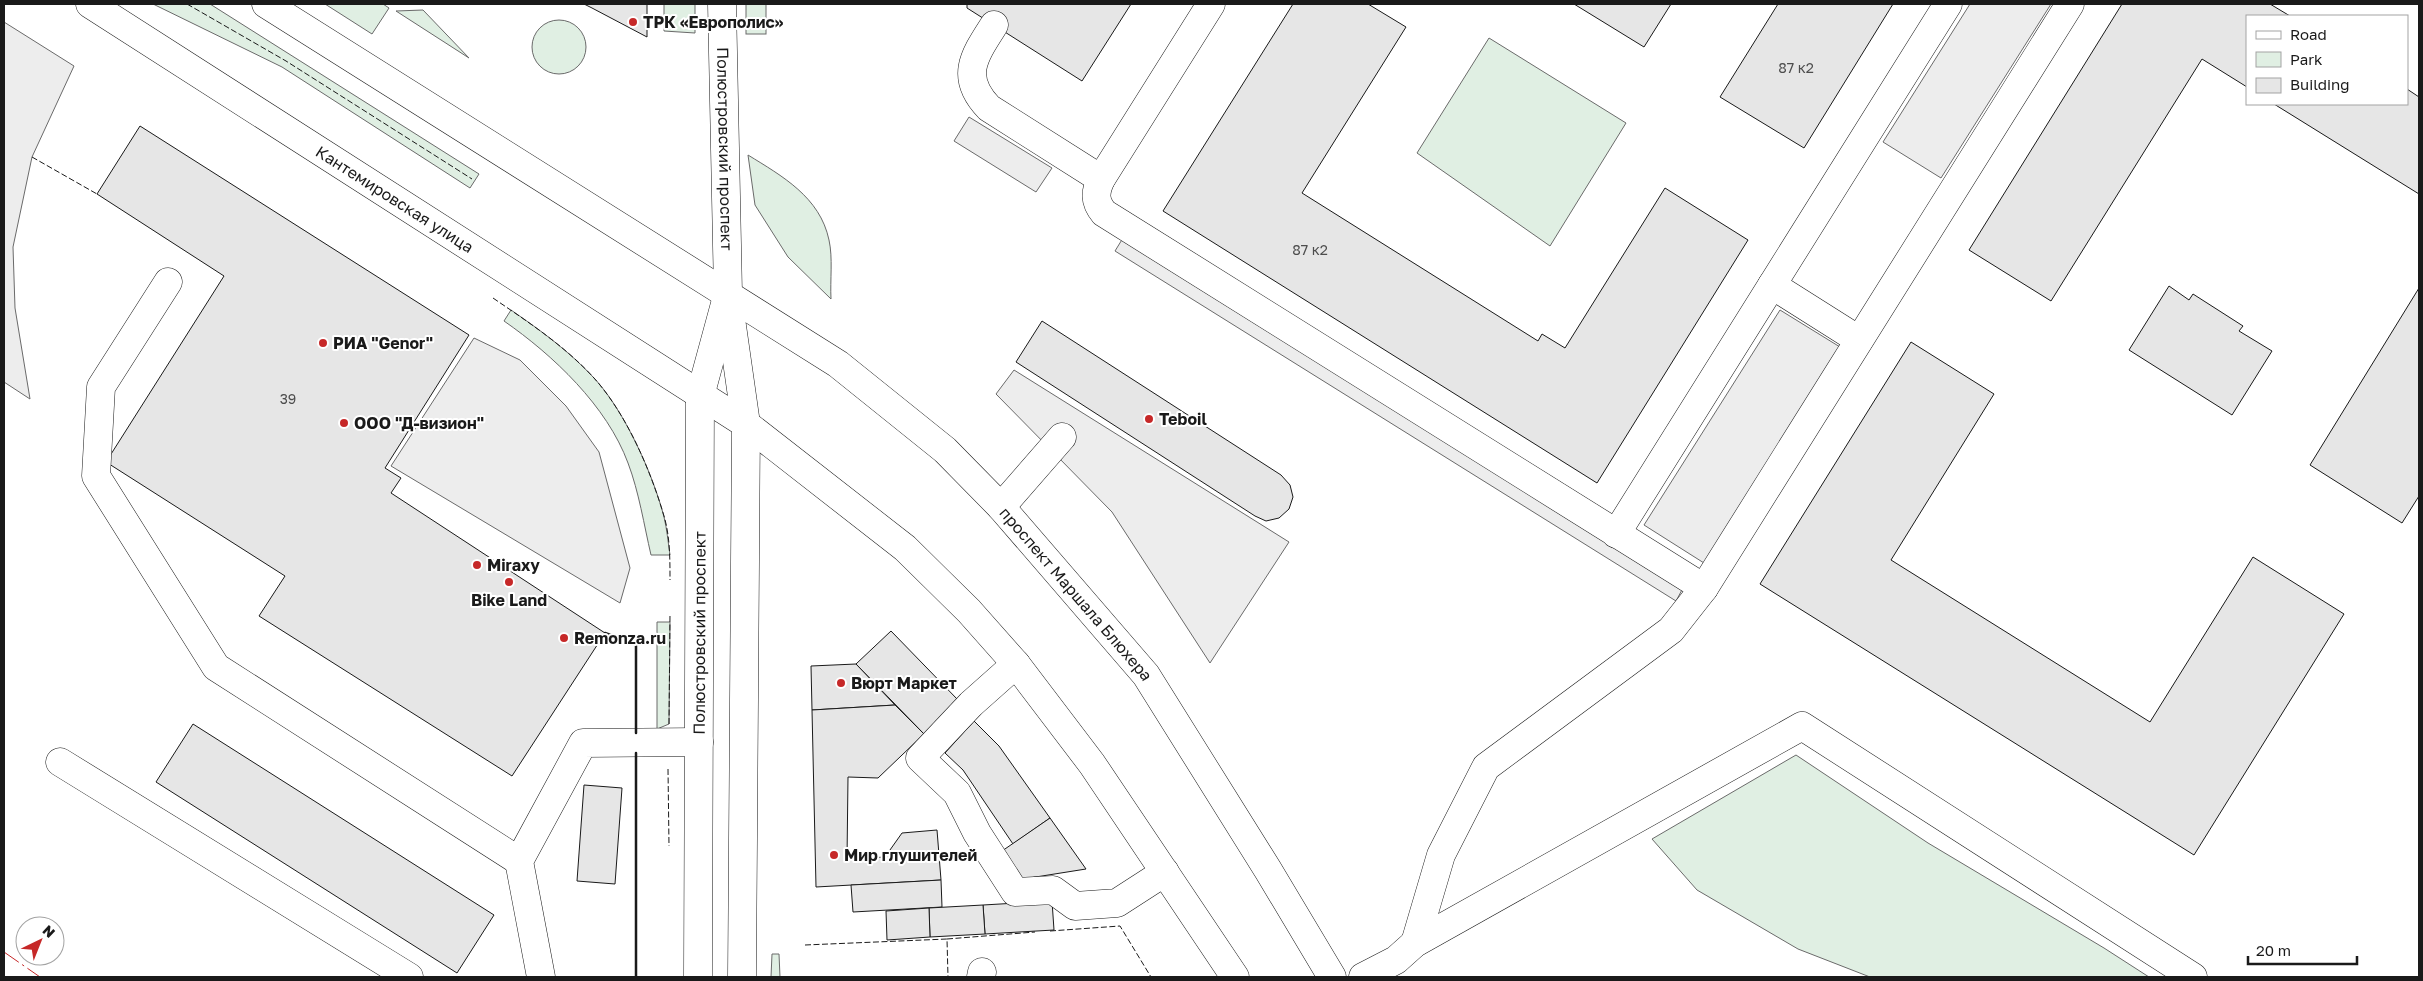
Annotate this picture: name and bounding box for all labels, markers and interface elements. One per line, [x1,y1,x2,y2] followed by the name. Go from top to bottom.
[643,12,784,32] place label: ТРК «Европолис»
[2246,15,2408,105] legend
[627,16,639,28] marker: ТРК «Европолис»
[2290,25,2327,43] text: Road
[713,47,737,251] street label: Полюстровский проспект
[2290,50,2323,68] text: Park
[1778,59,1814,76] house number: 87 к2
[2290,75,2350,93] text: Building
[312,141,478,257] street label: Кантемировская улица
[1292,241,1328,258] house number: 87 к2
[333,333,433,353] place label: РИА "Genor"
[317,337,329,349] marker: РИА "Genor"
[280,390,296,407] house number: 39
[1159,409,1207,429] place label: Teboil
[354,413,484,433] place label: ООО "Д-визион"
[1143,413,1155,425] marker: Teboil
[338,417,350,429] marker: ООО "Д-визион"
[996,503,1157,684] street label: проспект Маршала Блюхера
[689,531,710,735] street label: Полюстровский проспект
[487,555,540,575] place label: Miraxy
[471,559,483,571] marker: Miraxy
[503,576,515,588] marker: Bike Land
[471,590,547,610] place label: Bike Land
[574,628,666,648] place label: Remonza.ru
[558,632,570,644] marker: Remonza.ru
[851,673,957,693] place label: Вюрт Маркет
[835,677,847,689] marker: Вюрт Маркет
[844,845,977,865] place label: Мир глушителей
[828,849,840,861] marker: Мир глушителей
[15,916,65,966] north arrow
[40,921,59,941] text: N
[2248,934,2357,966] scale bar
[2256,941,2291,959] text: 20 m

